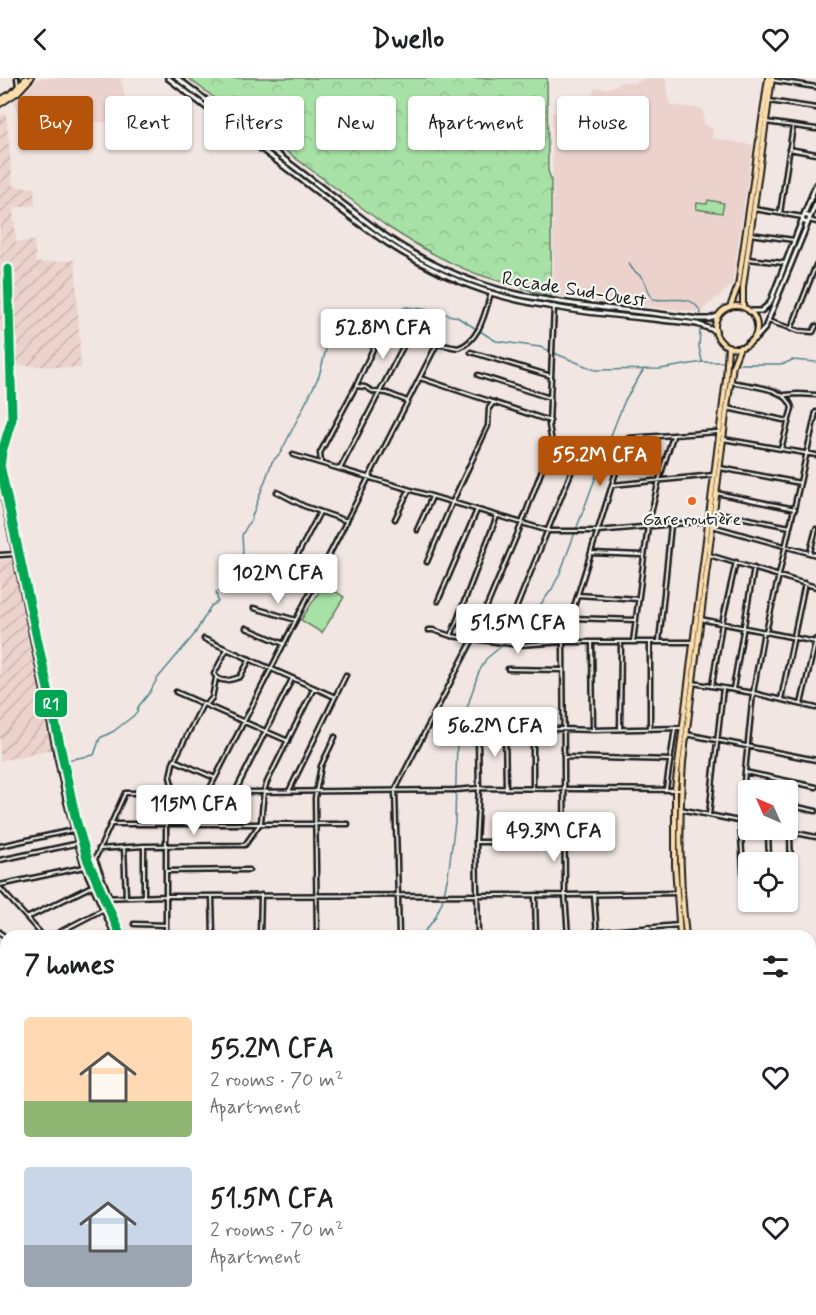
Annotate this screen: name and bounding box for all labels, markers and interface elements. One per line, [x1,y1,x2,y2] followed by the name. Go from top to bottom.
[372,22,444,57] text: Dwello
[24,23,57,56] icon: back
[759,23,792,56] icon: heart
[18,96,93,150] chip: Buy
[105,96,192,150] chip: Rent
[204,96,304,150] chip: Filters
[316,96,396,150] chip: New
[408,96,545,150] chip: Apartment
[557,96,649,150] chip: House
[500,265,648,315] street label: Rocade Sud-Ouest
[314,309,452,360] pin: 52.8M CFA
[335,315,431,342] text: 52.8M CFA
[531,436,669,487] pin: 55.2M CFA
[552,442,648,469] text: 55.2M CFA
[686,495,698,507] marker: Gare routière
[643,508,742,532] place label: Gare routière
[216,554,340,605] pin: 102M CFA
[232,560,324,587] text: 102M CFA
[449,604,587,655] pin: 51.5M CFA
[470,610,566,637] text: 51.5M CFA
[34,689,68,718] line badge: R1
[43,694,59,715] text: R1
[426,707,564,758] pin: 56.2M CFA
[447,713,543,740] text: 56.2M CFA
[738,780,798,840] north arrow
[738,780,798,912] map controls
[132,785,256,836] pin: 115M CFA
[150,791,238,818] text: 115M CFA
[485,812,623,863] pin: 49.3M CFA
[506,818,602,845] text: 49.3M CFA
[738,852,798,912] button: locate
[24,949,115,983] text: 7 homes
[759,950,792,983] icon: filters
[210,1033,334,1067] text: 55.2M CFA
[72,1041,144,1113] icon: home
[759,1061,792,1094] icon: heart
[210,1067,344,1094] text: 2 rooms · 70 m²
[210,1094,301,1121] text: Apartment
[210,1183,334,1217] text: 51.5M CFA
[72,1191,144,1263] icon: home
[759,1211,792,1244] icon: heart
[210,1217,344,1244] text: 2 rooms · 70 m²
[210,1244,301,1271] text: Apartment

